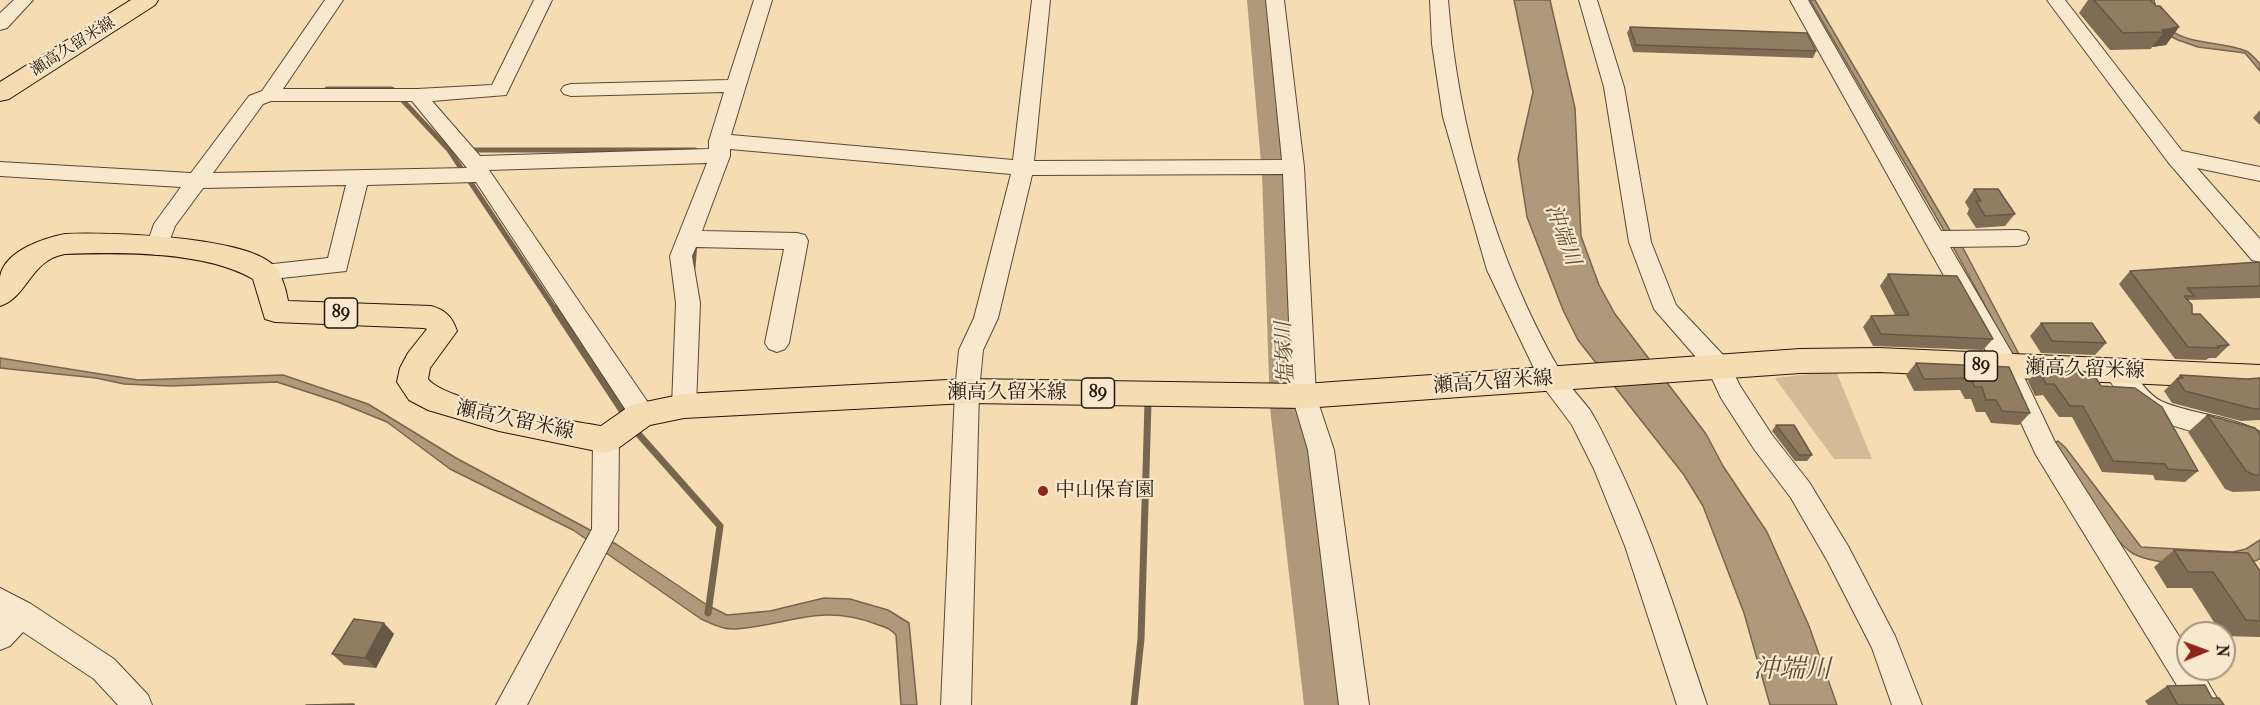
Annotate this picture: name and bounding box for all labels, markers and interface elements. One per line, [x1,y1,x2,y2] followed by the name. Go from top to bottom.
[27,13,119,81] street label: 瀬高久留米線
[1539,201,1585,269] water label: 沖端川
[324,298,358,328] road number: 89
[1272,321,1300,385] water label: 塩塚川
[1964,351,1998,381] road number: 89
[2025,356,2145,384] street label: 瀬高久留米線
[1432,367,1554,399] street label: 瀬高久留米線
[1082,378,1114,408] road number: 89
[947,381,1067,405] street label: 瀬高久留米線
[454,397,576,445] street label: 瀬高久留米線
[1055,479,1155,503] place label: 中山保育園
[1036,484,1050,498] marker: 中山保育園
[2176,621,2236,681] north arrow
[2213,644,2232,657] text: N
[1753,655,1831,687] water label: 沖端川

